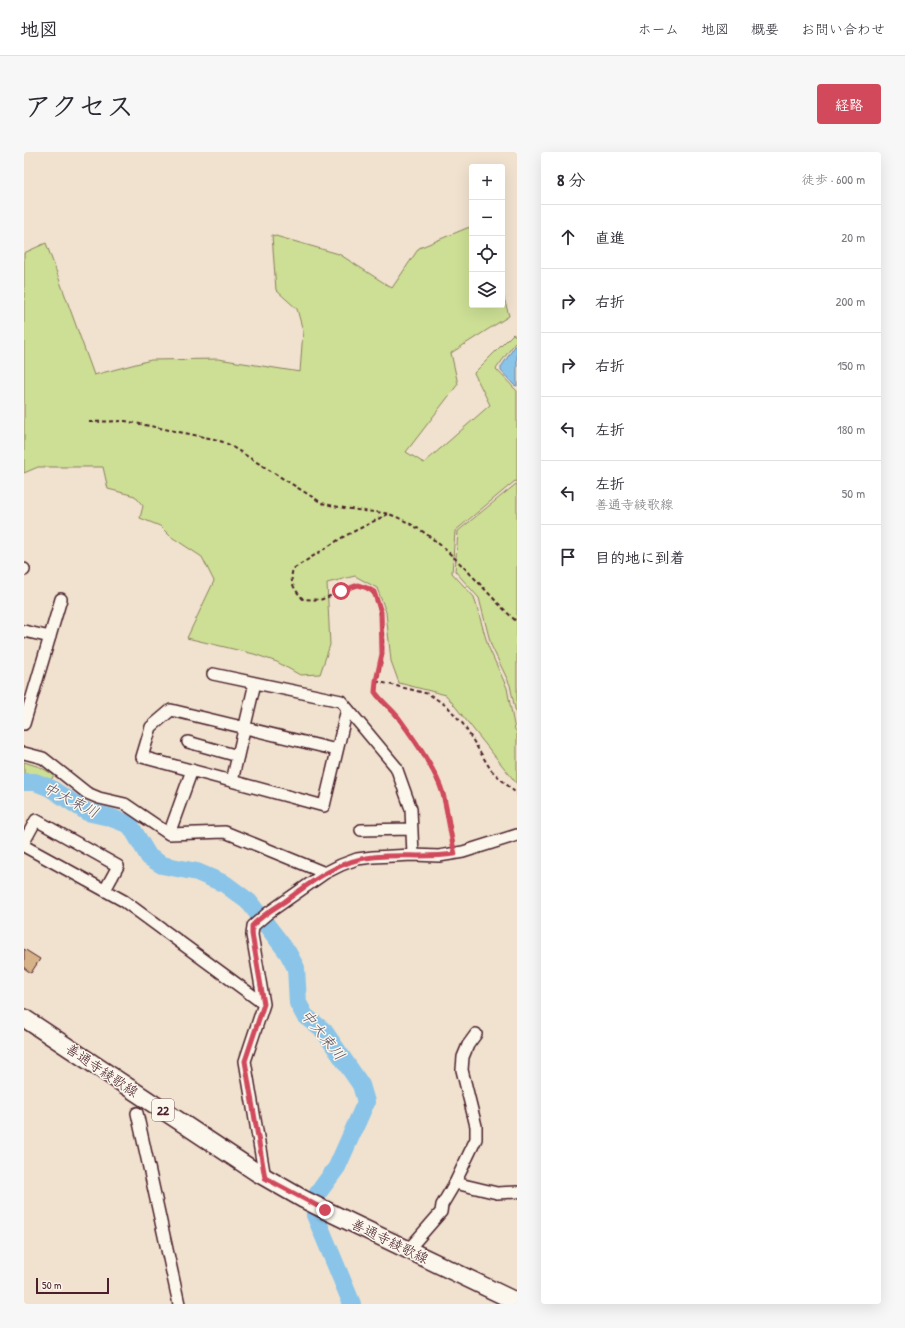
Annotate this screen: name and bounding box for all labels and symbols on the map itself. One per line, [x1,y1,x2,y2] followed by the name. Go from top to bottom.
[332,582,350,600] route start
[40,777,103,823] water label: 中大束川
[296,1005,350,1065] water label: 中大束川
[62,1038,142,1101] street label: 善通寺綾歌線
[152,1099,174,1121] road number: 22
[316,1201,334,1219] route end
[348,1214,432,1268] street label: 善通寺綾歌線
[36,1276,109,1295] scale bar

